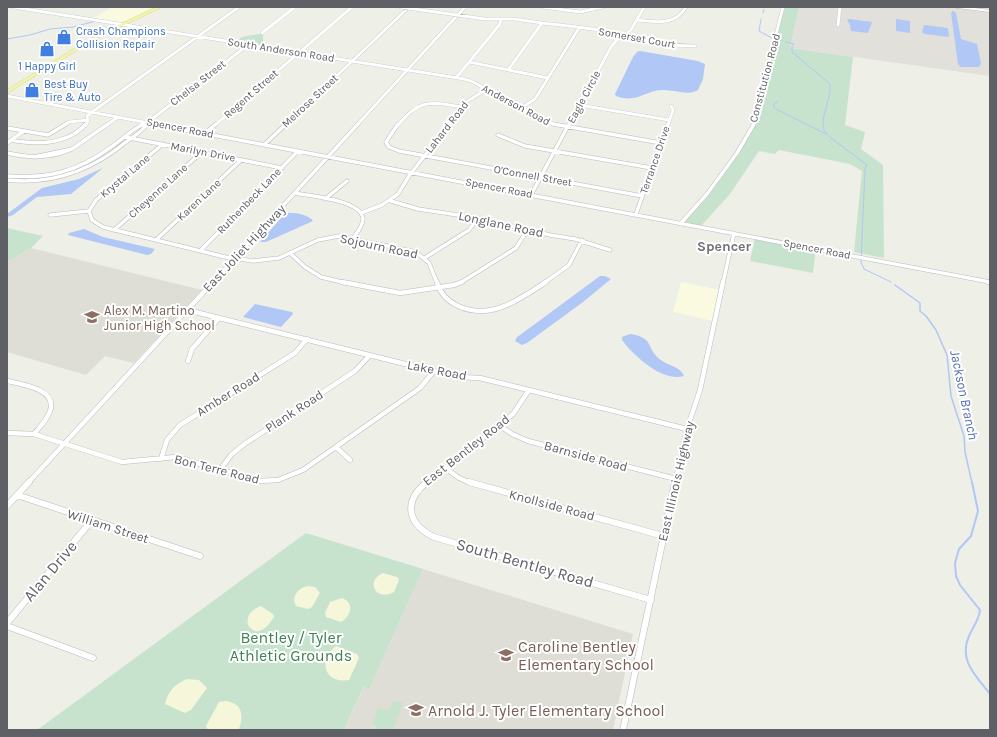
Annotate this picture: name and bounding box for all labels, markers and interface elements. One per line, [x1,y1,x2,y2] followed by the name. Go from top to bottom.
[76,25,166,51] place label: Crash Champions Collision Repair
[597,25,677,51] street label: Somerset Court
[55,28,73,46] shop icon: Crash Champions Collision Repair
[747,32,783,124] street label: Constitution Road
[227,35,335,65] street label: South Anderson Road
[38,40,56,58] shop icon: 1 Happy Girl
[168,57,228,109] street label: Chelsa Street
[18,60,76,73] place label: 1 Happy Girl
[221,67,281,121] street label: Regent Street
[565,68,604,126] street label: Eagle Circle
[279,72,341,130] street label: Melrose Street
[44,78,101,104] place label: Best Buy Tire & Auto
[23,81,41,99] shop icon: Best Buy Tire & Auto
[480,82,552,128] street label: Anderson Road
[423,98,471,156] street label: Lahard Road
[145,115,215,141] street label: Spencer Road
[637,124,673,195] street label: Terrance Drive
[169,139,237,165] street label: Marilyn Drive
[97,151,153,201] street label: Krystal Lane
[126,161,190,221] street label: Cheyenne Lane
[493,163,573,189] street label: O'Connell Street
[214,165,284,237] street label: Ruthenbeck Lane
[464,175,534,201] street label: Spencer Road
[174,176,224,224] street label: Karen Lane
[200,201,288,295] street label: East Joliet Highway
[457,208,545,240] street label: Longlane Road
[339,230,419,262] street label: Sojourn Road
[782,236,852,262] street label: Spencer Road
[697,238,751,255] district label: Spencer
[104,303,215,333] place label: Alex M. Martino Junior High School
[83,308,101,326] school or university icon: Alex M. Martino Junior High School
[946,349,982,441] water label: Jackson Branch
[406,357,468,383] street label: Lake Road
[194,369,262,419] street label: Amber Road
[262,387,326,435] street label: Plank Road
[420,411,512,489] street label: East Bentley Road
[655,419,697,543] street label: East Illinois Highway
[543,438,629,474] street label: Barnside Road
[173,451,261,487] street label: Bon Terre Road
[507,486,597,524] street label: Knollside Road
[65,506,151,546] street label: William Street
[454,534,596,592] street label: South Bentley Road
[19,537,81,605] street label: Alan Drive
[230,628,352,665] park label: Bentley / Tyler Athletic Grounds
[518,637,654,674] place label: Caroline Bentley Elementary School
[497,646,515,664] school or university icon: Caroline Bentley Elementary School
[407,701,425,719] school or university icon: Arnold J. Tyler Elementary School
[428,701,665,720] place label: Arnold J. Tyler Elementary School

